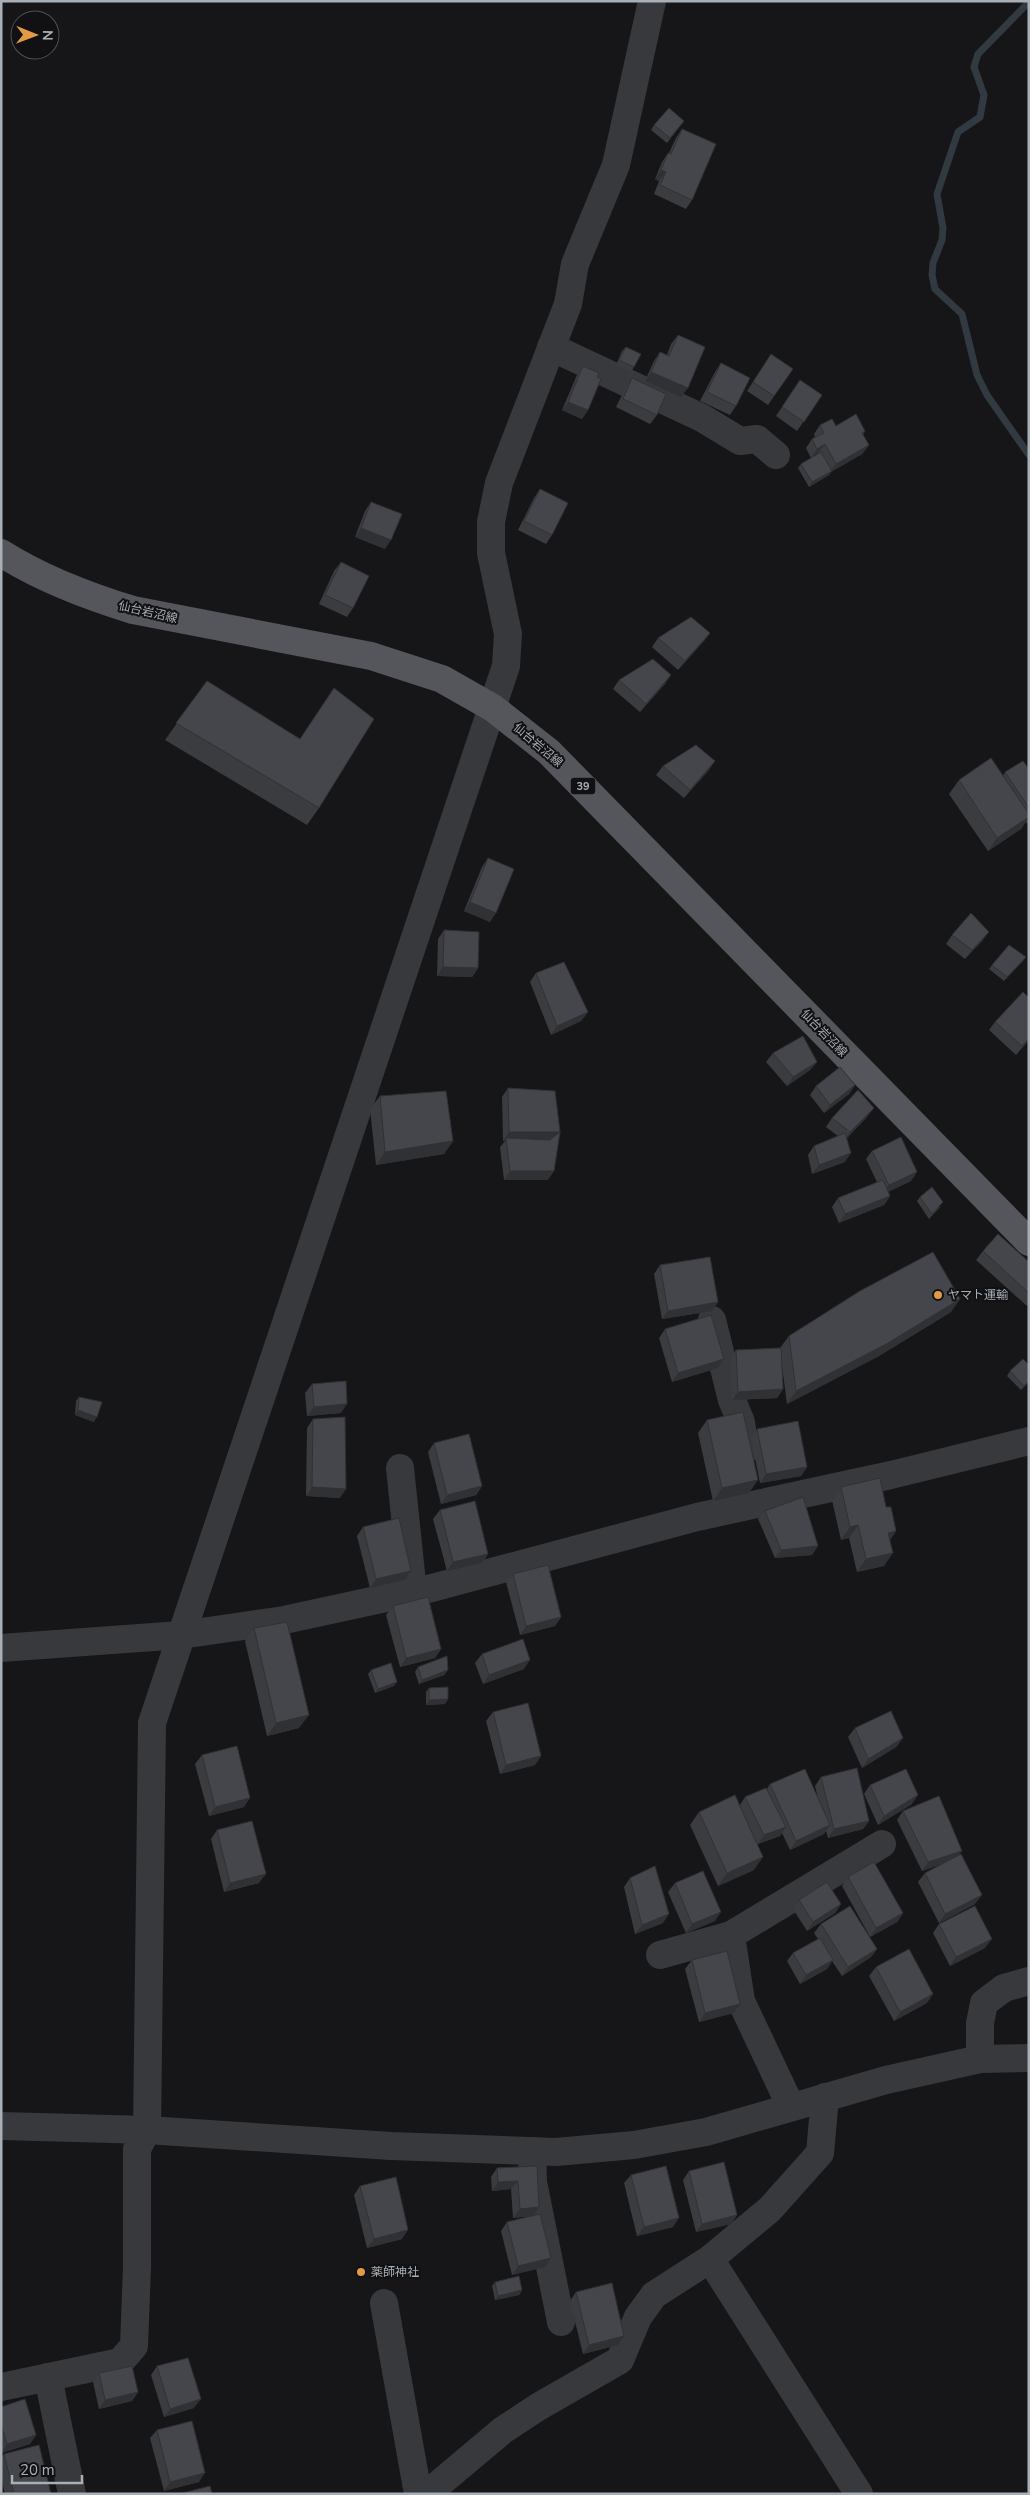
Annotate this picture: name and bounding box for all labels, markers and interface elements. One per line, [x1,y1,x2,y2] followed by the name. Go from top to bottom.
[10,10,60,60] north arrow
[38,30,57,41] text: N
[117,597,179,627] street label: 仙台岩沼線
[510,720,566,770] street label: 仙台岩沼線
[570,778,596,794] road number: 39
[797,1006,851,1060] street label: 仙台岩沼線
[948,1287,1008,1303] place label: ヤマト運輸
[932,1289,944,1301] marker: ヤマト運輸
[371,2264,419,2280] place label: 薬師神社
[355,2266,367,2278] marker: 薬師神社
[12,2452,82,2484] scale bar
[20,2460,55,2480] text: 20 m

